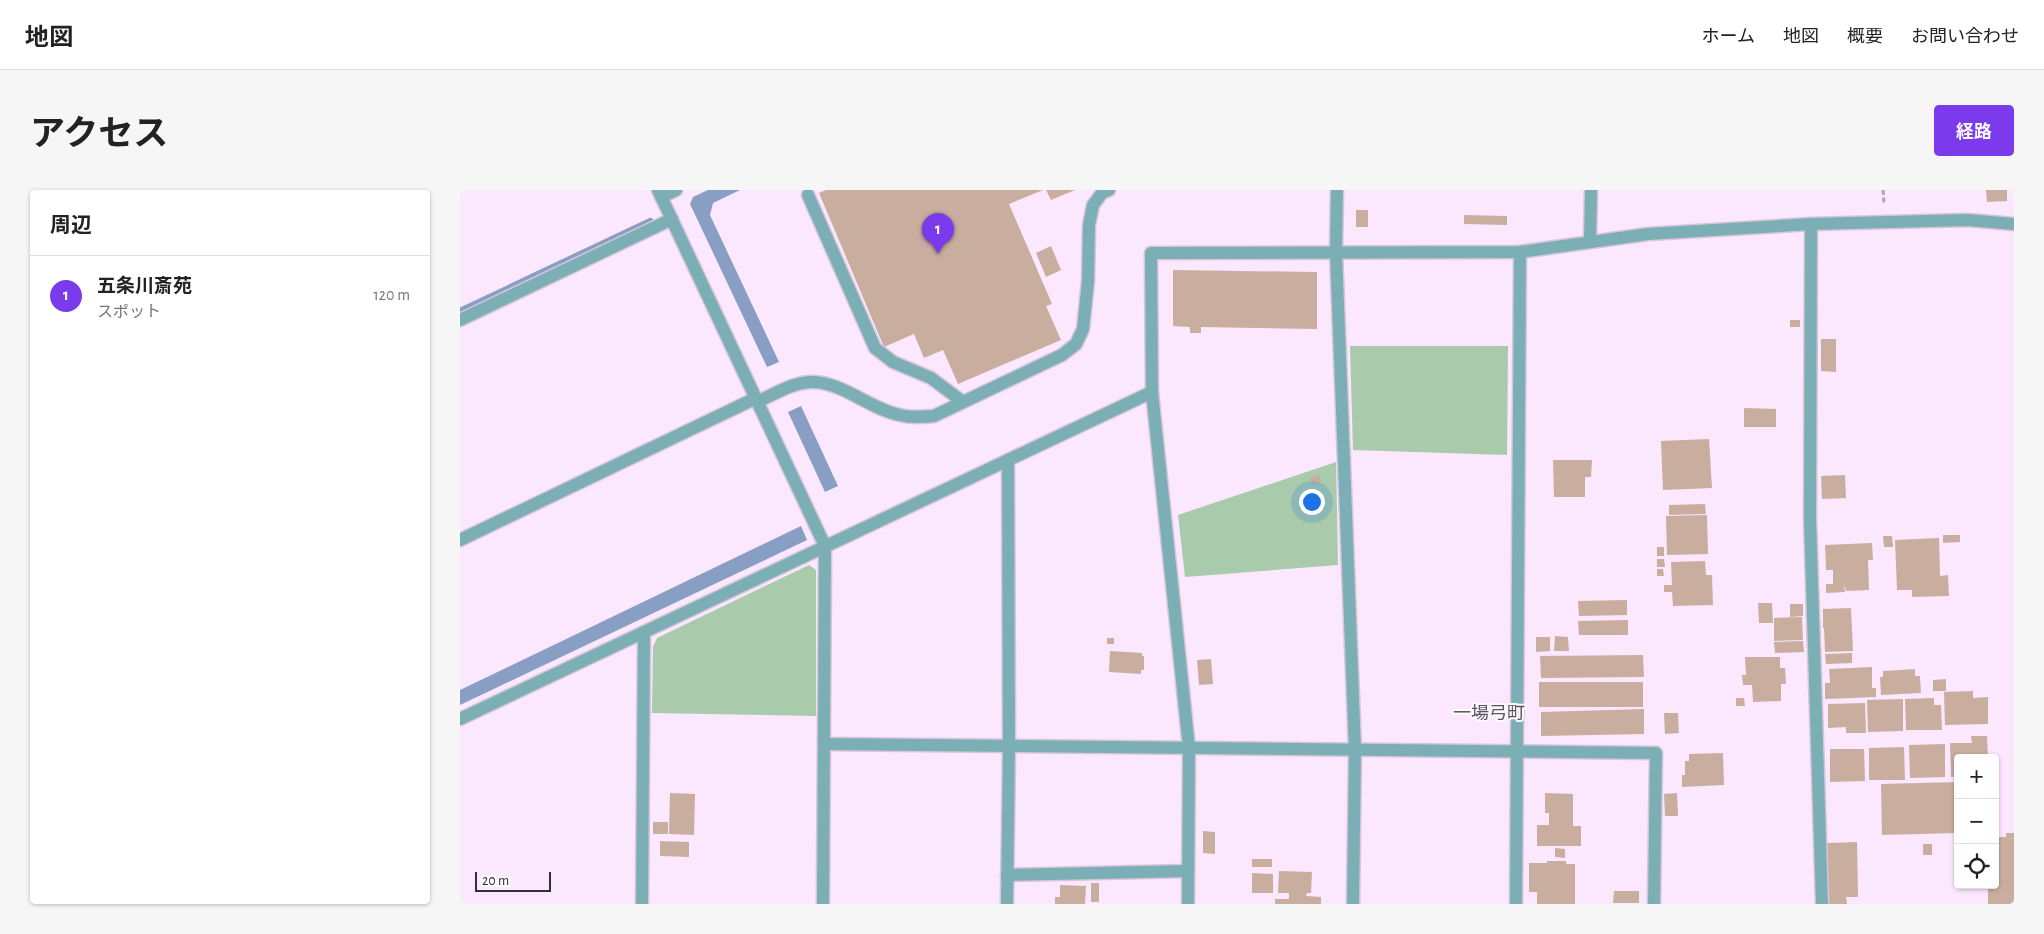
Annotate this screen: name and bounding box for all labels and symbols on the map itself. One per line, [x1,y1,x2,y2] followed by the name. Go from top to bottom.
[922,213,954,254] pin: 1
[1299,489,1325,515] your location
[1453,704,1525,723] district label: 一場弓町
[475,869,551,892] scale bar

